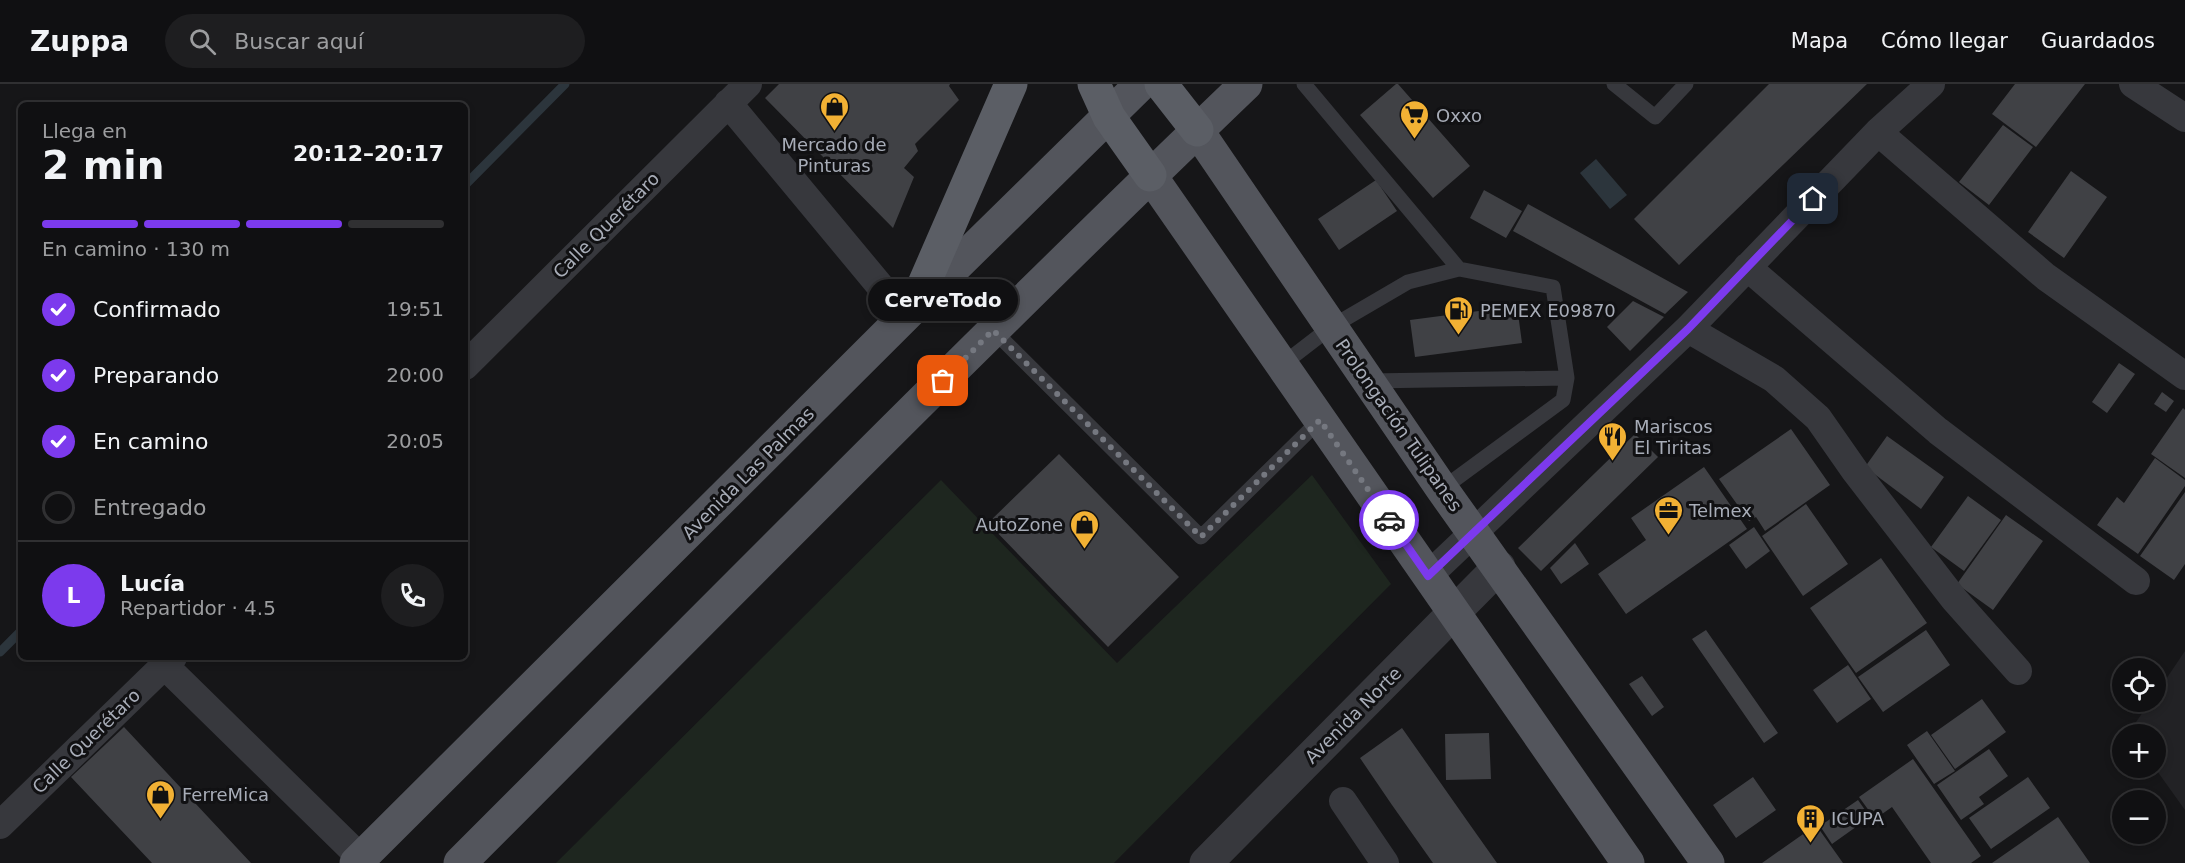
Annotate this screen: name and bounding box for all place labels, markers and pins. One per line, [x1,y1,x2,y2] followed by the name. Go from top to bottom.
[818,91,850,133] shop icon: Mercado de Pinturas
[1399,99,1431,141] supermarket icon: Oxxo
[1436,105,1482,126] place label: Oxxo
[781,134,887,176] place label: Mercado de Pinturas
[1787,173,1838,224] pin
[868,279,1018,321] callout: CerveTodo
[1443,294,1475,336] fuel station icon: PEMEX E09870
[1480,300,1616,321] place label: PEMEX E09870
[917,355,968,406] pin
[1634,416,1713,458] place label: Mariscos El Tiritas
[1597,420,1629,462] restaurant icon: Mariscos El Tiritas
[1652,494,1684,536] office icon: Telmex
[1688,500,1752,521] place label: Telmex
[1068,508,1100,550] shop icon: AutoZone
[975,514,1063,535] place label: AutoZone
[145,778,177,820] shop icon: FerreMica
[182,784,269,805] place label: FerreMica
[1794,802,1826,844] building icon: ICUPA
[1831,808,1885,829] place label: ICUPA

